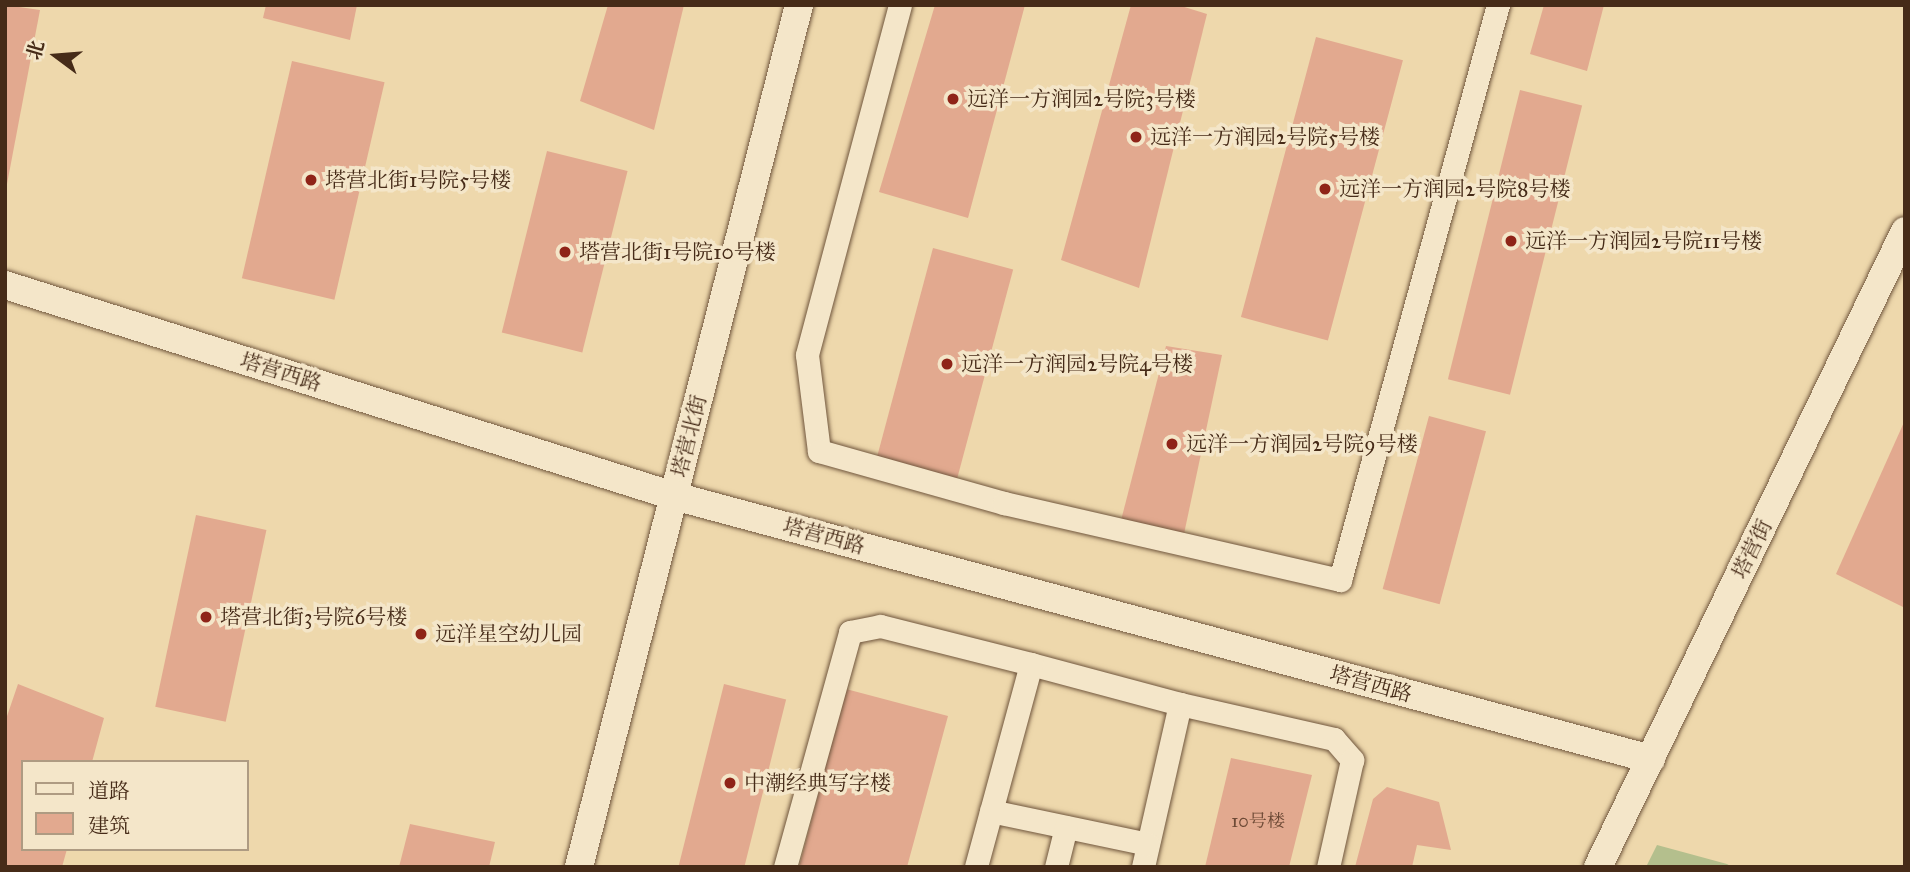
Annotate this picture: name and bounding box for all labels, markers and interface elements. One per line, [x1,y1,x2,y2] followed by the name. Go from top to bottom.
[21,21,91,91] north arrow
[22,38,49,62] text: 北
[967,86,1196,112] place label: 远洋一方润园2号院3号楼
[945,91,961,107] marker: 远洋一方润园2号院3号楼
[1150,124,1380,150] place label: 远洋一方润园2号院5号楼
[1128,129,1144,145] marker: 远洋一方润园2号院5号楼
[325,167,511,193] place label: 塔营北街1号院5号楼
[303,172,319,188] marker: 塔营北街1号院5号楼
[1339,176,1571,202] place label: 远洋一方润园2号院8号楼
[1317,181,1333,197] marker: 远洋一方润园2号院8号楼
[1525,228,1762,254] place label: 远洋一方润园2号院11号楼
[1503,233,1519,249] marker: 远洋一方润园2号院11号楼
[579,239,776,265] place label: 塔营北街1号院10号楼
[557,244,573,260] marker: 塔营北街1号院10号楼
[237,348,325,396] street label: 塔营西路
[961,351,1193,377] place label: 远洋一方润园2号院4号楼
[939,356,955,372] marker: 远洋一方润园2号院4号楼
[667,392,711,480] street label: 塔营北街
[1186,431,1418,457] place label: 远洋一方润园2号院9号楼
[1164,436,1180,452] marker: 远洋一方润园2号院9号楼
[780,513,868,559] street label: 塔营西路
[1727,515,1777,583] street label: 塔营街
[220,604,407,630] place label: 塔营北街3号院6号楼
[198,609,214,625] marker: 塔营北街3号院6号楼
[435,621,582,647] place label: 远洋星空幼儿园
[413,626,429,642] marker: 远洋星空幼儿园
[1327,661,1415,707] street label: 塔营西路
[21,760,248,851] legend
[744,770,891,796] place label: 中潮经典写字楼
[722,775,738,791] marker: 中潮经典写字楼
[88,778,130,804] text: 道路
[1231,810,1285,832] house number: 10号楼
[88,813,130,839] text: 建筑

